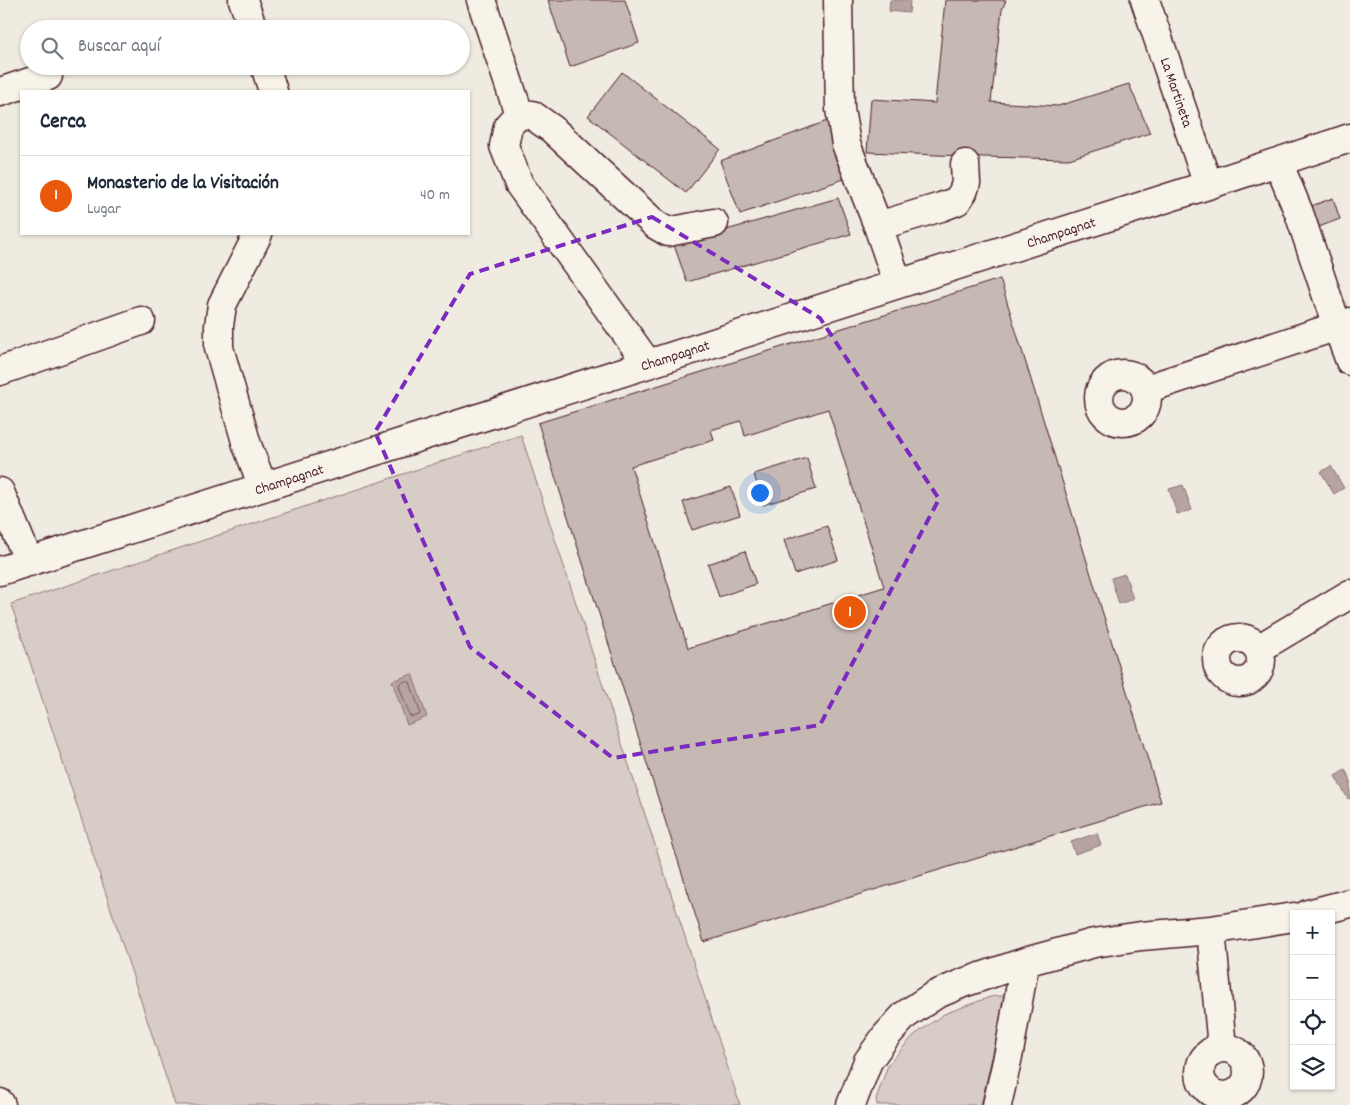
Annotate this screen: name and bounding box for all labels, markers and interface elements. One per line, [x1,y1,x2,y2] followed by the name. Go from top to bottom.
[20,20,470,75] search box
[38,34,66,62] icon: search
[78,34,160,61] text: Buscar aquí
[1153,55,1198,131] street label: La Martineta
[40,108,86,138] text: Cerca
[87,171,279,198] text: Monasterio de la Visitación
[54,184,58,207] text: 1
[420,184,450,207] text: 40 m
[87,198,121,221] text: Lugar
[1024,212,1100,255] street label: Champagnat
[638,335,714,378] street label: Champagnat
[252,459,328,502] street label: Champagnat
[747,480,773,506] your location
[834,593,866,631] pin: 1
[1290,910,1335,1090] map controls
[1290,910,1335,955] button: +
[1290,955,1335,1000] button: −
[1290,1000,1335,1045] button: locate
[1290,1045,1335,1090] button: layers

